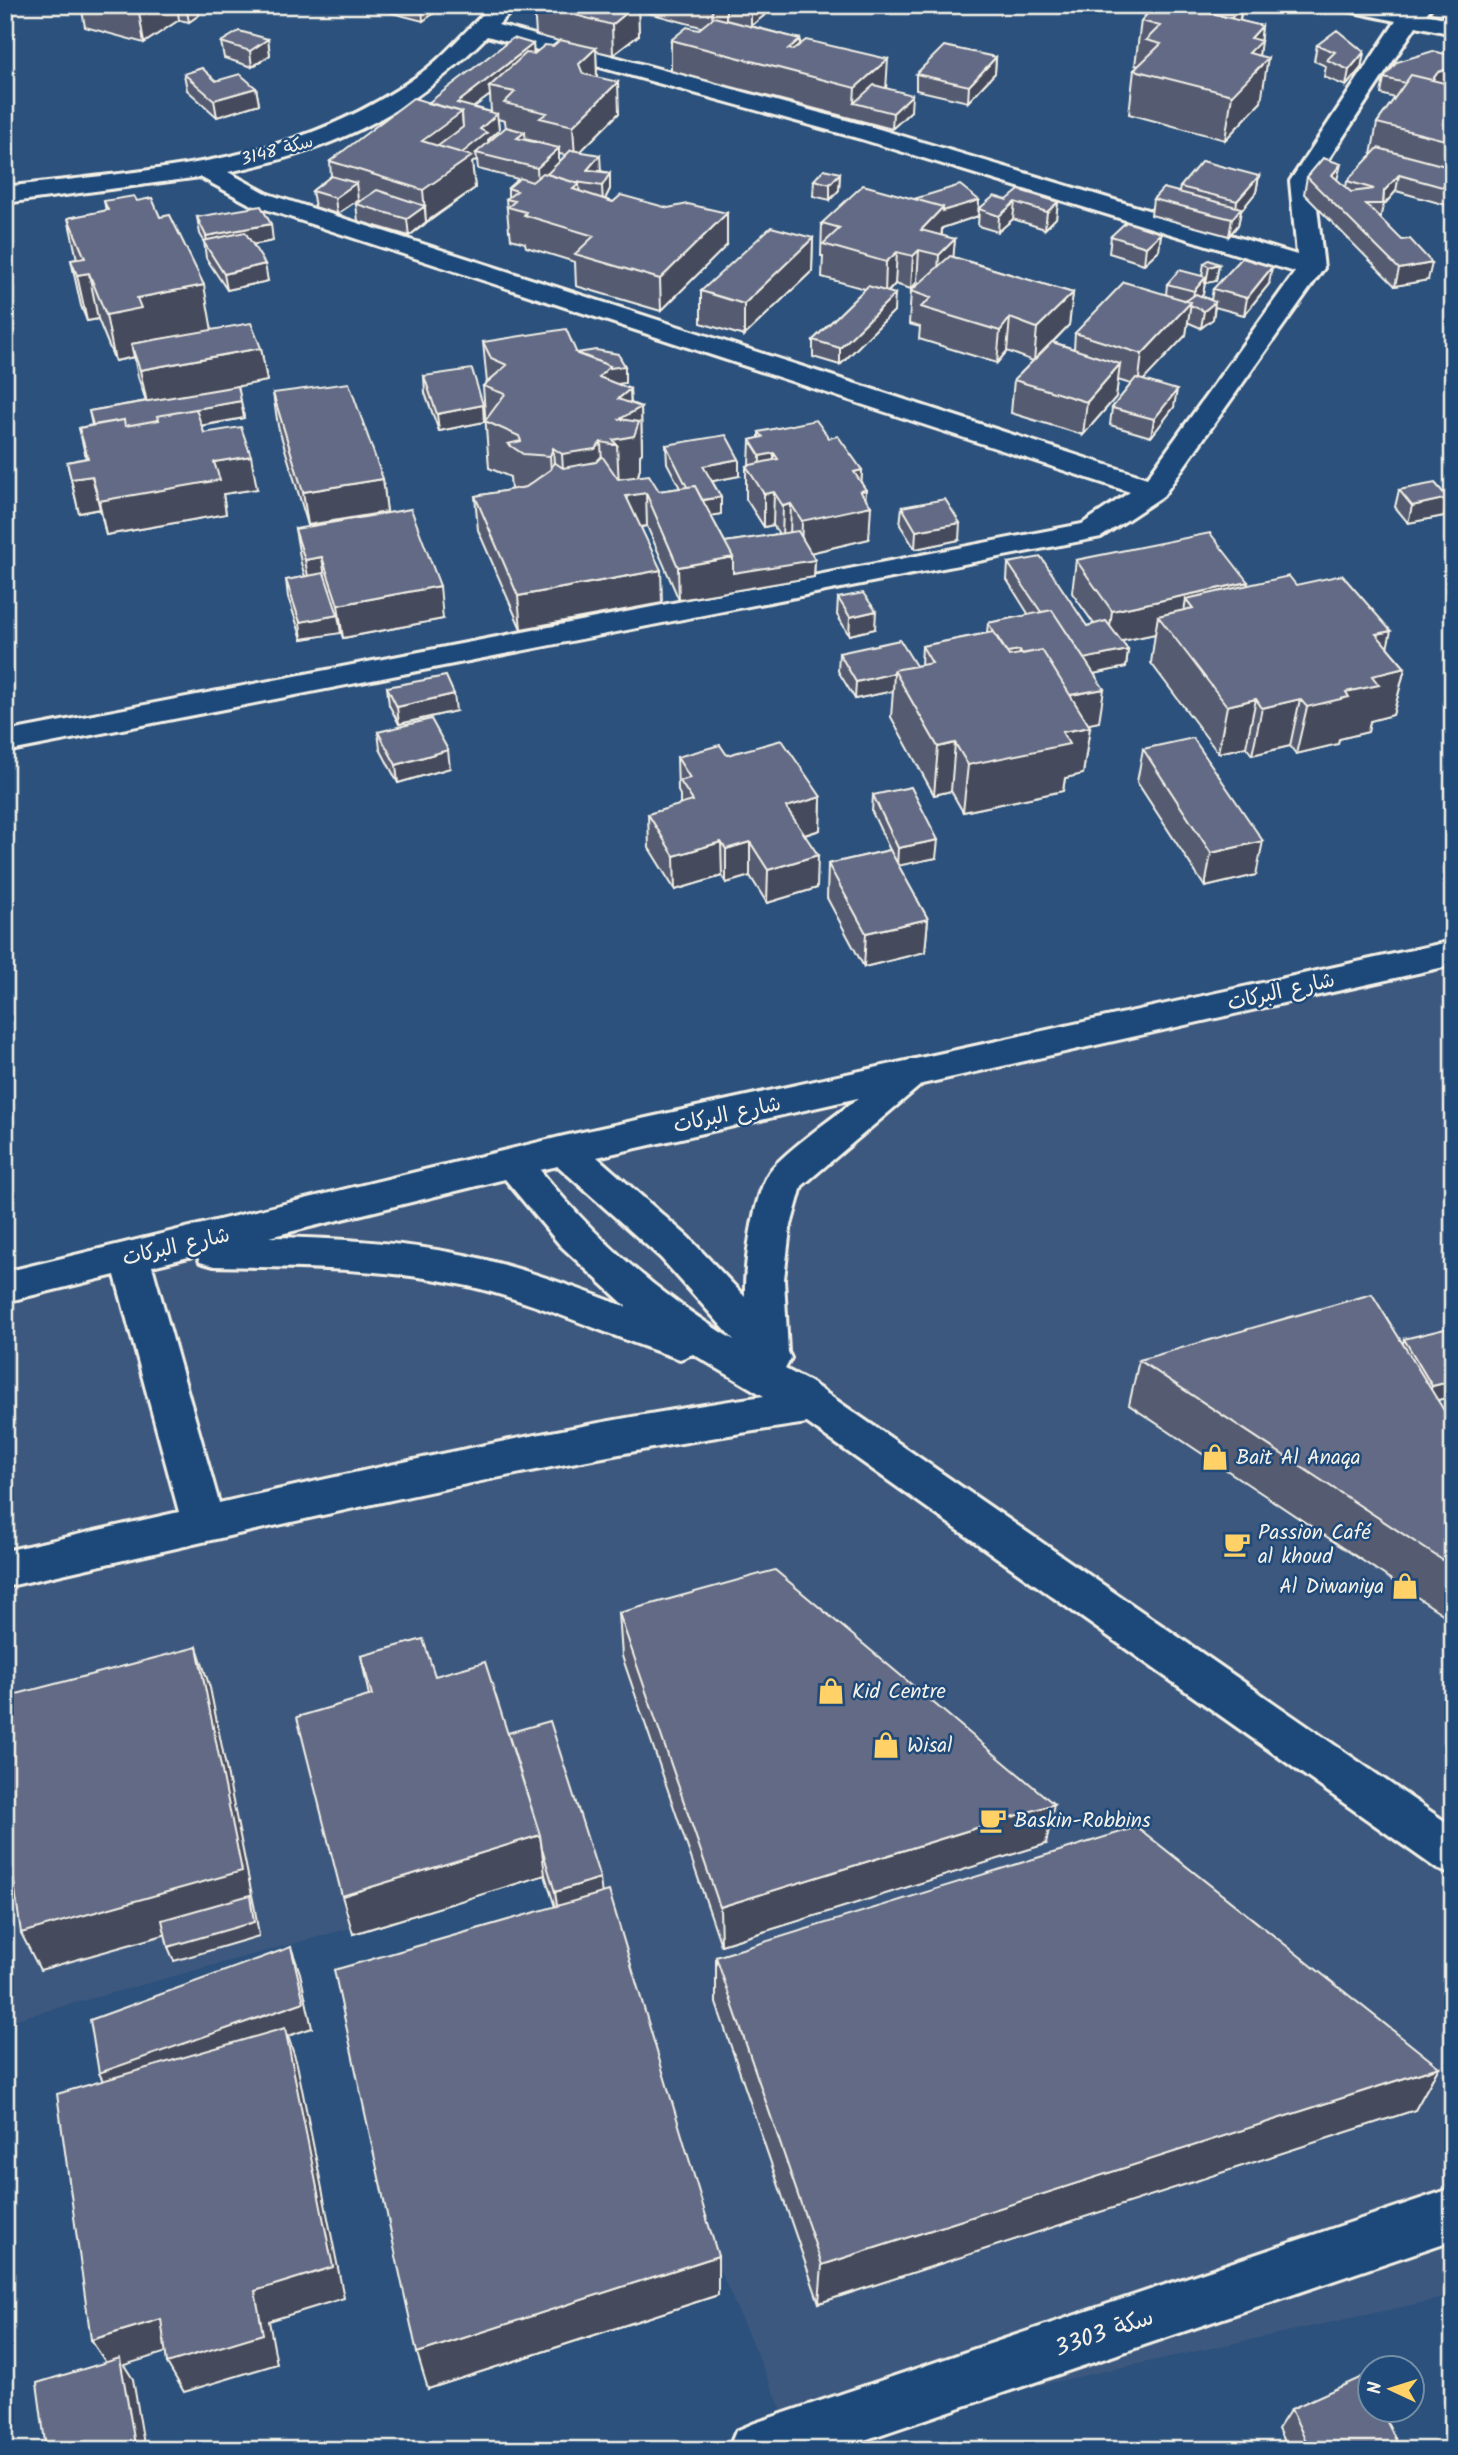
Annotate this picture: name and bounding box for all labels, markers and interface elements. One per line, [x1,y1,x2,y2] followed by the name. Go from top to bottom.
[238,128,317,175] street label: سكة 3148
[1224,964,1338,1021] street label: شارع البركات
[670,1088,784,1143] street label: شارع البركات
[119,1219,233,1276] street label: شارع البركات
[1200,1442,1230,1472] shop icon: Bait Al Anaqa
[1236,1442,1361,1475] place label: Bait Al Anaqa
[1258,1517,1372,1574] place label: Passion Café al khoud
[1222,1529,1252,1559] cafe icon: Passion Café al khoud
[1279,1571,1384,1604] place label: Al Diwaniya
[1390,1571,1420,1601] shop icon: Al Diwaniya
[816,1676,846,1706] shop icon: Kid Centre
[852,1676,947,1709] place label: Kid Centre
[871,1730,901,1760] shop icon: Wisal
[907,1730,952,1763] place label: Wisal
[978,1805,1008,1835] cafe icon: Baskin-Robbins
[1014,1805,1151,1838] place label: Baskin-Robbins
[1050,2298,1159,2369] street label: سكة 3303
[1356,2354,1426,2424] north arrow
[1361,2381,1391,2395] text: N

